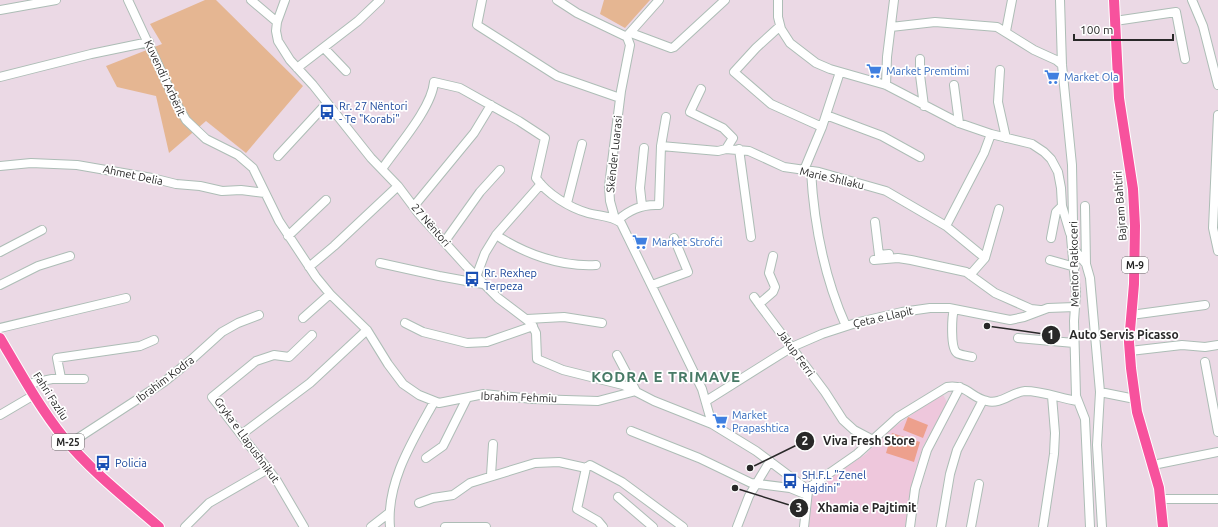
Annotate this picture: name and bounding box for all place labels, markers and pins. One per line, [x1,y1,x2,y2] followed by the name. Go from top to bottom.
[865,62,883,80] supermarket icon: Market Premtimi
[886,65,969,77] place label: Market Premtimi
[1043,68,1061,86] supermarket icon: Market Ola
[1064,71,1119,83] place label: Market Ola
[339,100,407,125] place label: Rr. 27 Nëntori - Te "Korabi"
[318,103,336,121] bus stop icon: Rr. 27 Nëntori - Te "Korabi"
[631,233,649,251] supermarket icon: Market Strofci
[652,236,722,248] place label: Market Strofci
[484,267,537,292] place label: Rr. Rexhep Terpeza
[463,270,481,288] bus stop icon: Rr. Rexhep Terpeza
[1041,323,1187,347] callout: Auto Servis Picasso
[732,409,789,434] place label: Market Prapashtica
[711,412,729,430] supermarket icon: Market Prapashtica
[795,429,924,453] callout: Viva Fresh Store
[94,454,112,472] bus stop icon: Policia
[115,457,147,469] place label: Policia
[802,469,866,494] place label: SH.F.L "Zenel Hajdini"
[781,472,799,490] bus stop icon: SH.F.L "Zenel Hajdini"
[789,496,924,520] callout: Xhamia e Pajtimit

